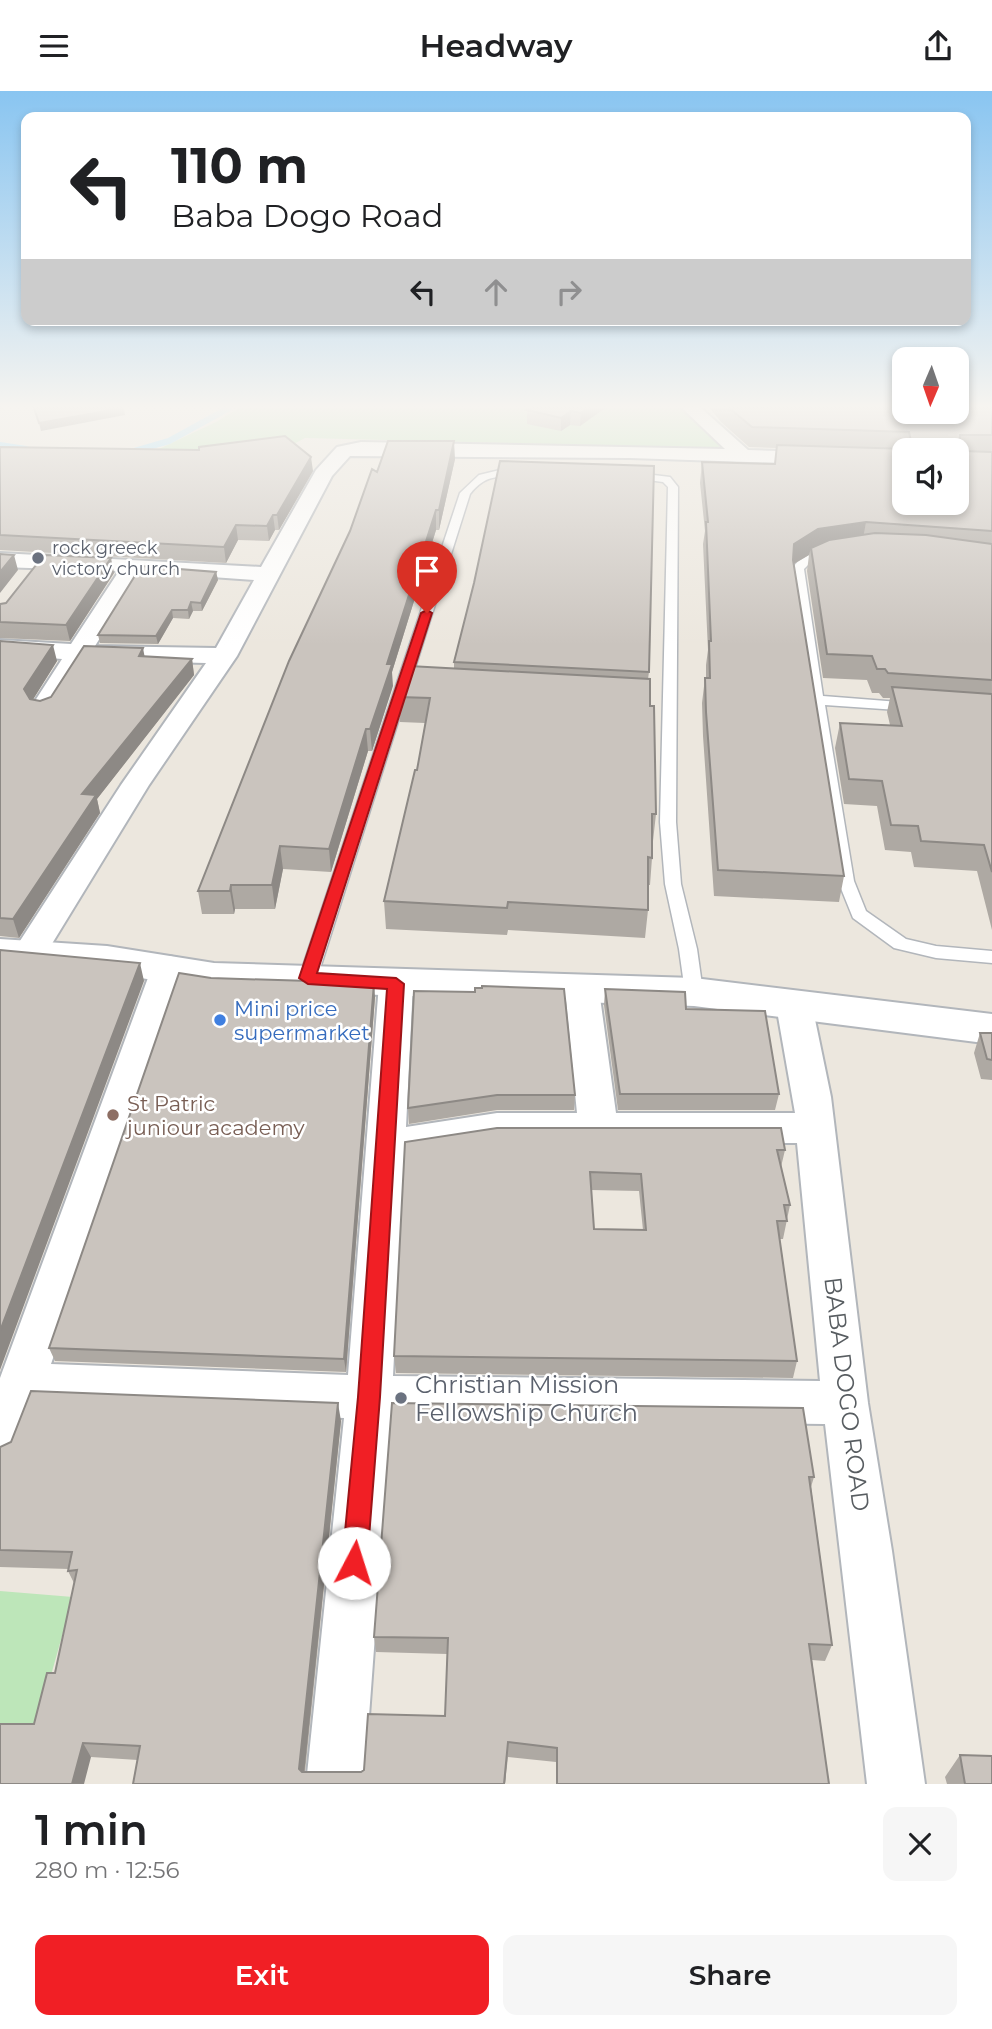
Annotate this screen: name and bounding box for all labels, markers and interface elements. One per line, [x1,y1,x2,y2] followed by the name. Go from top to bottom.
[420,26,572,65] text: Headway
[35,27,73,65] icon: menu
[919,27,957,65] icon: share
[171,136,308,195] text: 110 m
[56,140,147,231] icon: left
[171,196,443,235] text: Baba Dogo Road
[404,273,442,311] icon: left
[477,273,515,311] icon: ahead
[550,273,588,311] icon: right
[892,347,970,423] north arrow
[892,347,969,515] map controls
[892,438,969,515] button: sound
[52,537,180,580] place label: rock greeck victory church
[397,541,457,613] pin
[30,550,46,566] marker: rock greeck victory church
[408,552,446,590] icon: arrive
[234,996,370,1045] place label: Mini price supermarket
[212,1012,228,1028] marker: Mini price supermarket
[125,1091,305,1140] place label: St Patric juniour academy
[105,1107,121,1123] marker: St Patric juniour academy
[818,1275,876,1513] street label: BABA DOGO ROAD
[415,1370,638,1427] place label: Christian Mission Fellowship Church
[393,1390,409,1406] marker: Christian Mission Fellowship Church
[317,1526,391,1600] position arrow
[35,1804,148,1856] text: 1 min
[883,1807,957,1881] button: close
[35,1856,180,1884] text: 280 m · 12:56
[35,1935,489,2015] button: Exit
[503,1935,957,2015] button: Share

